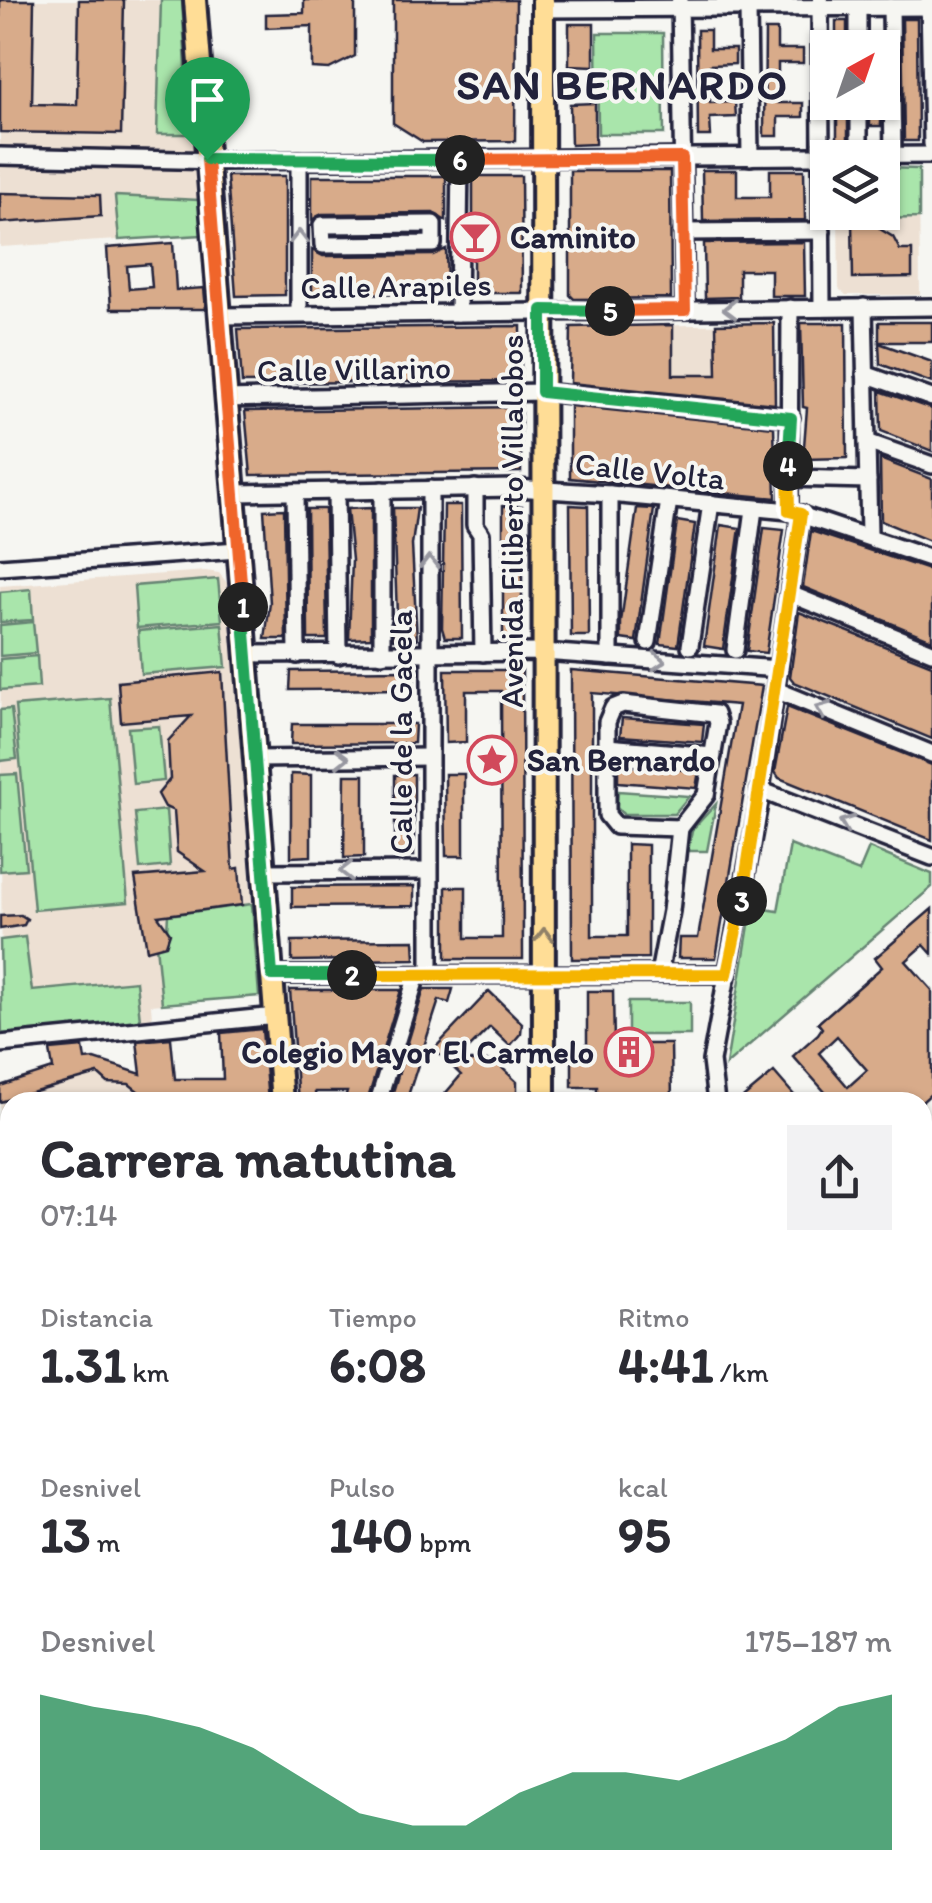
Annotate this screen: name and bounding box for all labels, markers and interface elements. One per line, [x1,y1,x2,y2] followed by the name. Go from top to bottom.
[810,30,900,120] north arrow
[810,30,900,230] map controls
[165,57,250,160] pin
[457,59,789,110] district label: SAN BERNARDO
[180,72,235,127] icon: arrive
[435,135,485,185] pin: 6
[810,140,900,230] button: layers
[453,143,467,177] text: 6
[449,211,501,263] bar icon: Caminito
[510,218,636,256] place label: Caminito
[288,229,310,244] one-way arrow
[300,265,492,307] street label: Calle Arapiles
[585,286,635,336] pin: 5
[603,294,617,328] text: 5
[721,298,736,320] one-way arrow
[493,334,531,708] street label: Avenida Filiberto Villalobos
[257,348,451,390] street label: Calle Villarino
[763,441,813,491] pin: 4
[573,444,727,498] street label: Calle Volta
[780,449,796,483] text: 4
[418,554,440,570] one-way arrow
[218,582,268,632] pin: 1
[237,590,250,624] text: 1
[382,610,420,854] street label: Calle de la Gacela
[652,649,668,671] one-way arrow
[814,700,831,720] one-way arrow
[466,734,518,786] place icon: San Bernardo
[527,741,715,779] place label: San Bernardo
[334,747,350,769] one-way arrow
[838,815,856,835] one-way arrow
[338,860,354,882] one-way arrow
[717,876,767,926] pin: 3
[734,884,750,918] text: 3
[533,927,555,942] one-way arrow
[327,950,377,1000] pin: 2
[345,958,359,992] text: 2
[603,1026,655,1078] building icon: Colegio Mayor El Carmelo
[241,1033,594,1071] place label: Colegio Mayor El Carmelo
[40,1125,455,1191] text: Carrera matutina
[787,1125,892,1230] button: share
[40,1196,118,1234] text: 07:14
[40,1300,153,1334] text: Distancia
[329,1300,417,1334] text: Tiempo
[618,1300,689,1334] text: Ritmo
[40,1334,126,1395] text: 1.31
[329,1334,426,1395] text: 6:08
[618,1334,714,1395] text: 4:41
[126,1355,169,1389] text: km
[714,1355,769,1389] text: /km
[40,1470,141,1504] text: Desnivel
[329,1470,395,1504] text: Pulso
[618,1470,668,1504] text: kcal
[40,1504,90,1565] text: 13
[329,1504,413,1565] text: 140
[618,1504,670,1565] text: 95
[90,1525,120,1559] text: m
[413,1525,471,1559] text: bpm
[40,1622,155,1660] text: Desnivel
[744,1622,892,1660] text: 175–187 m

